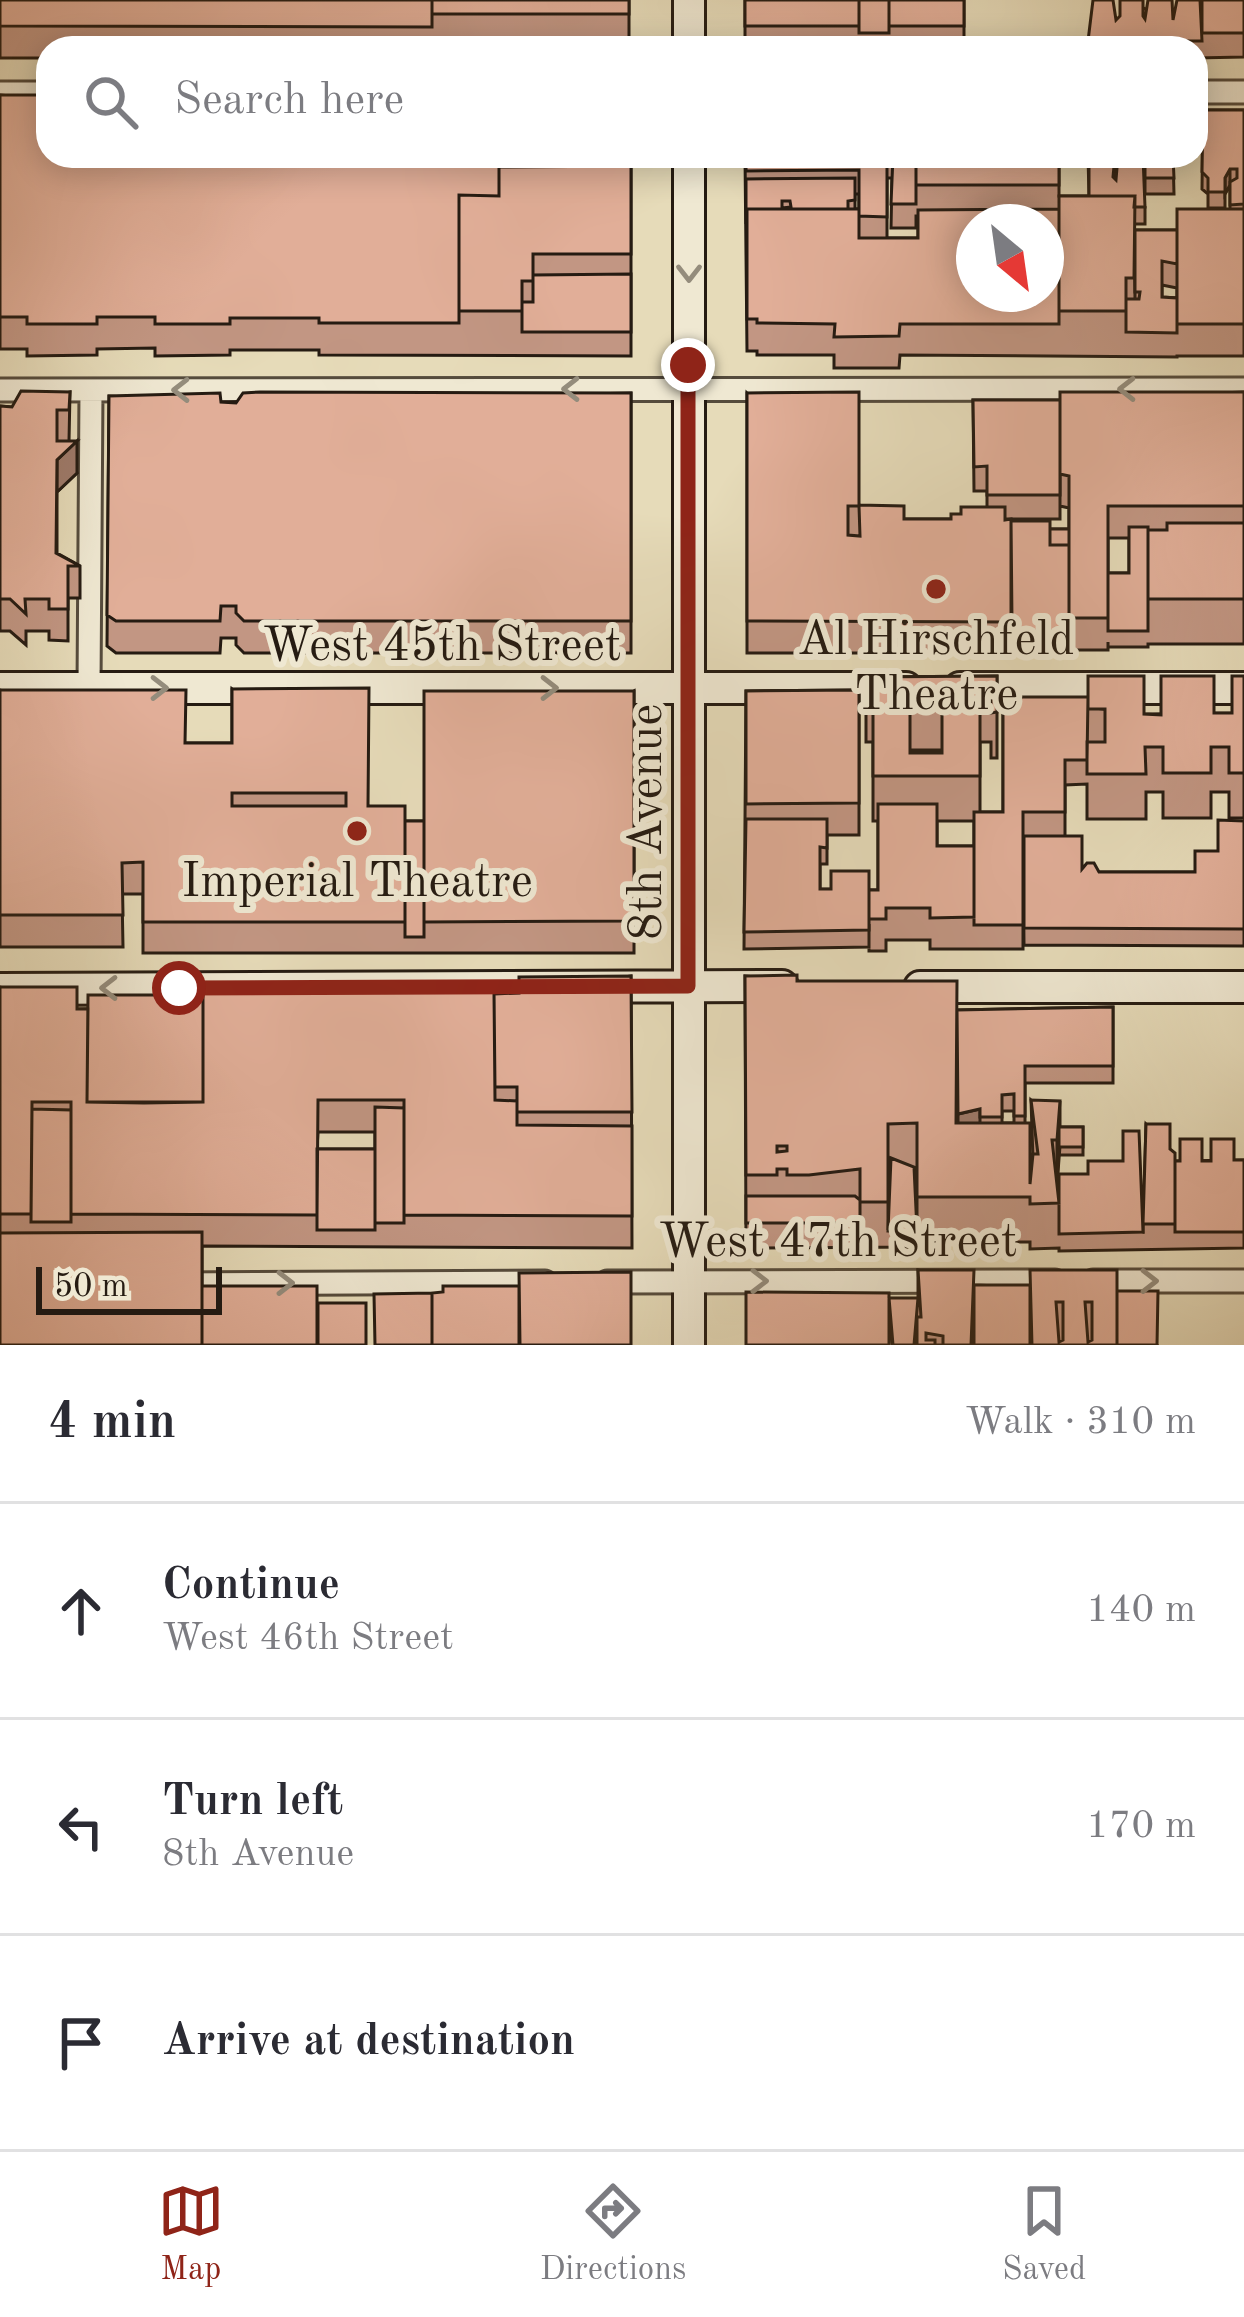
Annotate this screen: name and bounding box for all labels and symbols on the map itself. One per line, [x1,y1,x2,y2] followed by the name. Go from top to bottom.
[956,204,1064,312] north arrow
[676,265,702,283] one-way arrow
[661,338,715,392] route end
[561,376,579,402] one-way arrow
[1117,376,1135,402] one-way arrow
[171,377,189,403] one-way arrow
[923,576,949,602] marker: Al Hirschfeld Theatre
[797,617,1075,720] place label: Al Hirschfeld Theatre
[262,623,622,671] street label: West 45th Street
[151,675,169,701] one-way arrow
[541,675,559,701] one-way arrow
[624,704,672,940] street label: 8th Avenue
[344,818,370,844] marker: Imperial Theatre
[181,859,533,907] place label: Imperial Theatre
[152,961,206,1015] route start
[99,975,117,1001] one-way arrow
[658,1219,1018,1267] street label: West 47th Street
[36,1261,222,1314] scale bar
[751,1268,769,1294] one-way arrow
[1141,1268,1159,1294] one-way arrow
[277,1270,295,1296] one-way arrow

